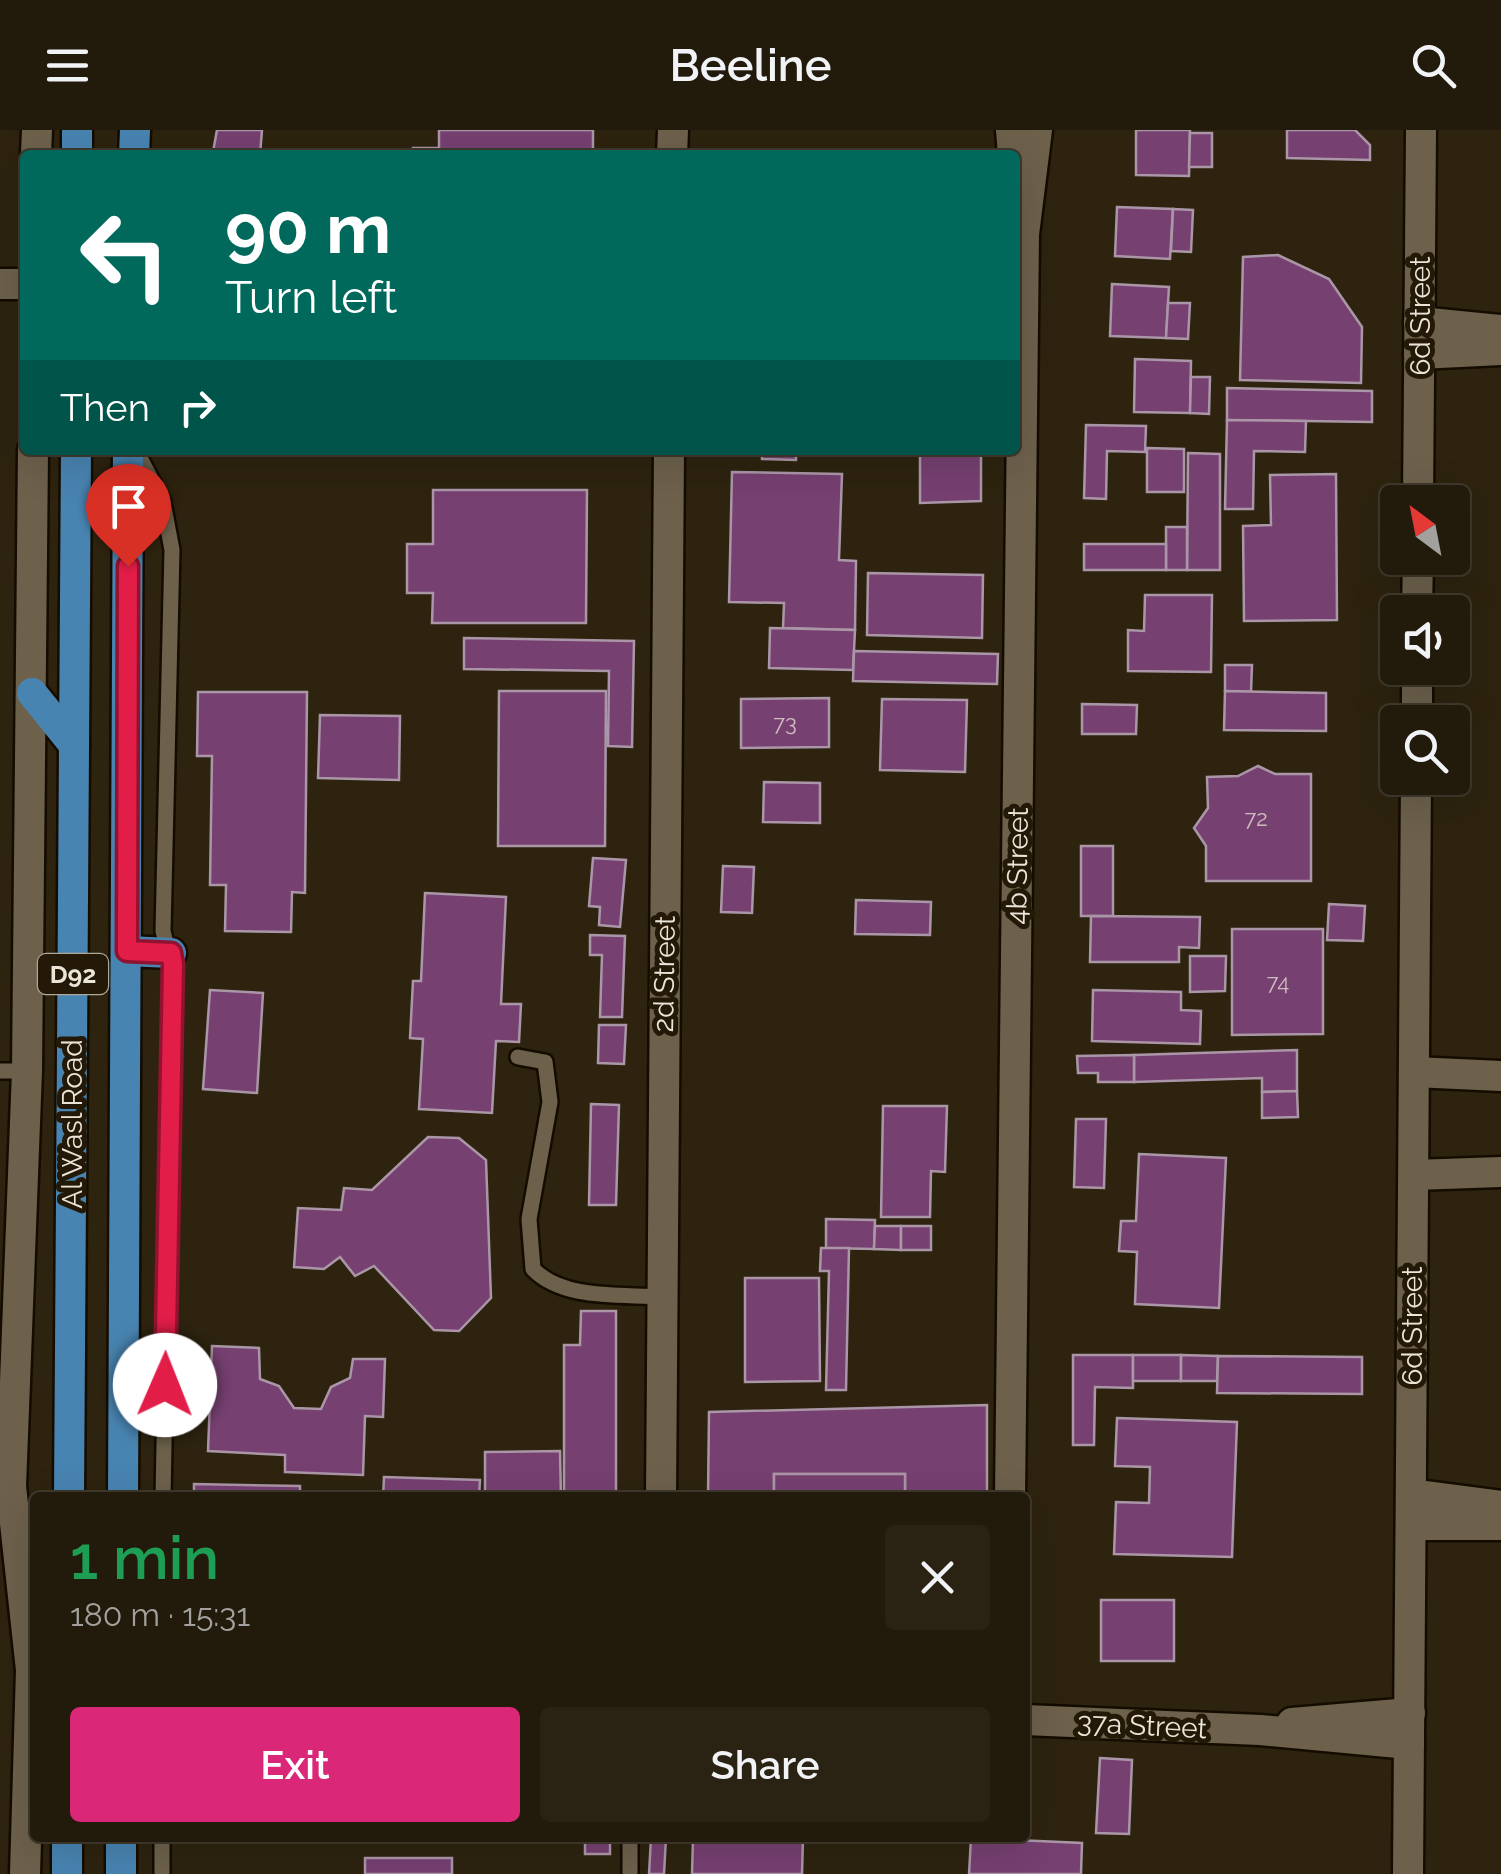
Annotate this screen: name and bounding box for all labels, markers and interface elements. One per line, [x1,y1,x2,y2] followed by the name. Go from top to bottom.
[40,38,95,93] icon: menu
[1406,38,1461,93] icon: search
[669,39,832,92] text: Beeline
[225,187,391,269] text: 90 m
[60,190,190,320] icon: left
[1404,256,1437,376] street label: 6d Street
[225,271,397,324] text: Turn left
[170,380,225,435] icon: right
[60,385,150,430] text: Then
[86,464,171,567] pin
[101,479,156,534] icon: arrive
[1380,485,1470,575] north arrow
[1380,485,1470,795] map controls
[1380,595,1470,685] button: sound
[1380,705,1470,795] button: search
[773,710,797,736] house number: 73
[1244,805,1268,831] house number: 72
[1000,806,1035,925] street label: 4b Street
[647,915,682,1033] street label: 2d Street
[38,954,108,994] road number: D92
[1267,969,1289,995] house number: 74
[56,1039,89,1209] street label: Al Wasl Road
[1396,1266,1429,1386] street label: 6d Street
[113,1333,217,1437] position arrow
[70,1523,219,1593] text: 1 min
[885,1525,990,1630] button: close
[70,1596,250,1633] text: 180 m · 15:31
[1076,1706,1208,1745] street label: 37a Street
[70,1707,520,1822] button: Exit
[540,1707,990,1822] button: Share

